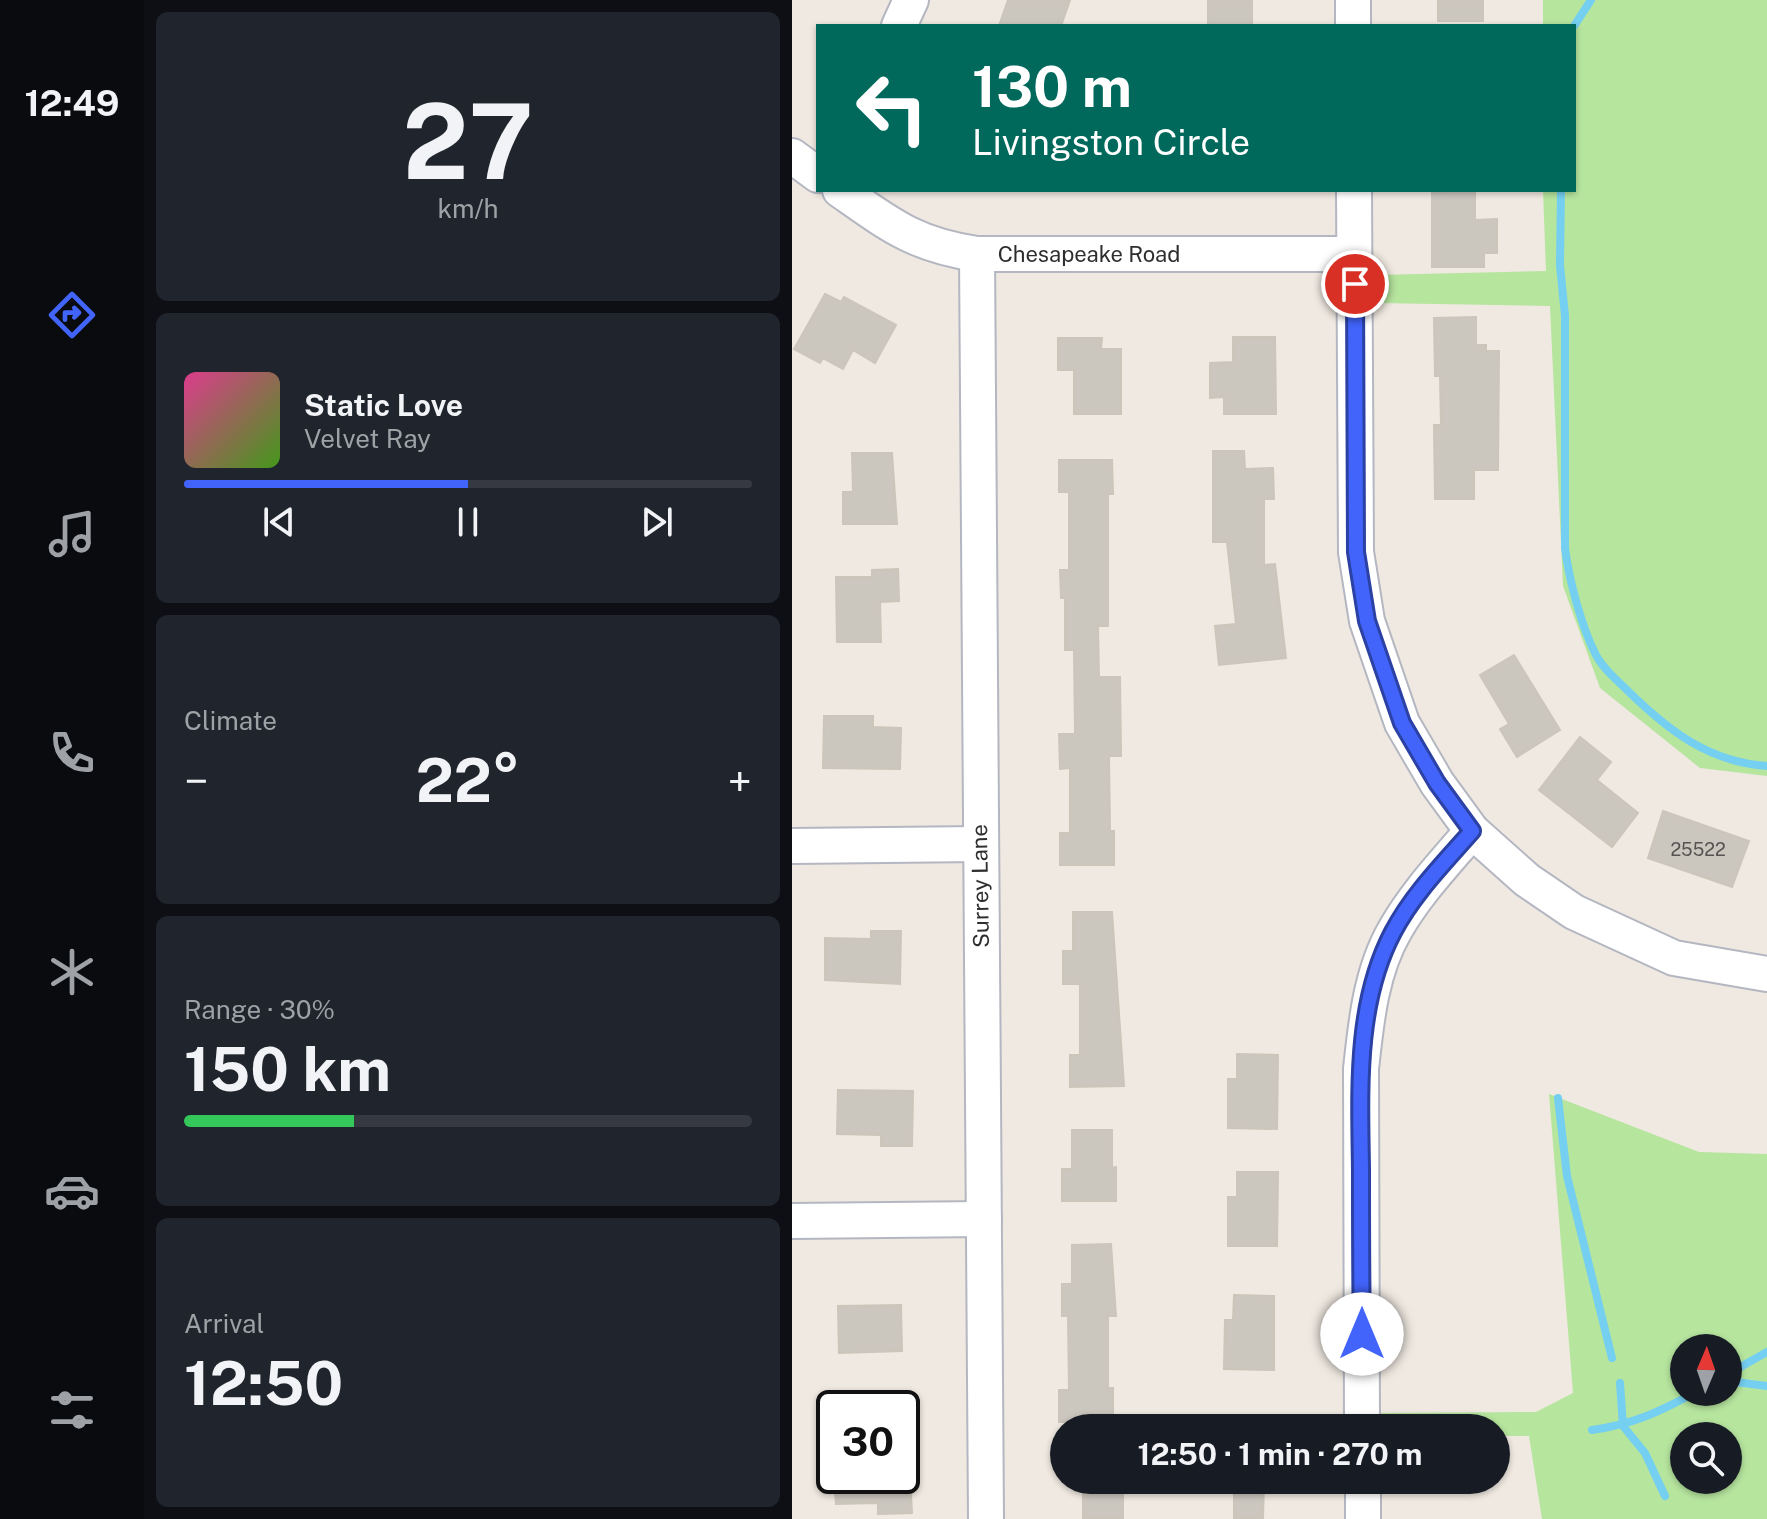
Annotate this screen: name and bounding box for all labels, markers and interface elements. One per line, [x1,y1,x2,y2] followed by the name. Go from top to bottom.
[972,54,1132,120] text: 130 m
[840,56,944,160] icon: left
[402,80,534,202] text: 27
[24,82,120,124] text: 12:49
[972,121,1250,163] text: Livingston Circle
[437,193,499,224] text: km/h
[998,241,1180,267] street label: Chesapeake Road
[1321,250,1389,318] pin
[1333,262,1377,306] icon: arrive
[44,287,100,343] icon: directions
[304,387,463,423] text: Static Love
[304,423,431,454] text: Velvet Ray
[257,500,301,544] icon: previous
[446,500,490,544] icon: pause
[635,500,679,544] icon: next
[44,506,100,562] icon: music
[184,705,277,736] text: Climate
[44,725,100,781] icon: phone
[416,745,520,816] text: 22°
[184,755,208,807] text: −
[728,755,752,807] text: +
[966,824,994,948] street label: Surrey Lane
[1670,839,1726,860] house number: 25522
[44,944,100,1000] icon: climate
[184,994,335,1025] text: Range · 30%
[184,1034,391,1105] text: 150 km
[44,1163,100,1219] icon: car
[1320,1292,1404,1376] position arrow
[184,1308,264,1339] text: Arrival
[1670,1334,1742,1406] north arrow
[1670,1334,1742,1494] map controls
[184,1348,343,1419] text: 12:50
[44,1382,100,1438] icon: filters
[816,1390,920,1494] speed limit sign: 30
[1670,1422,1742,1494] button: search
[1138,1436,1422,1472] text: 12:50 · 1 min · 270 m

